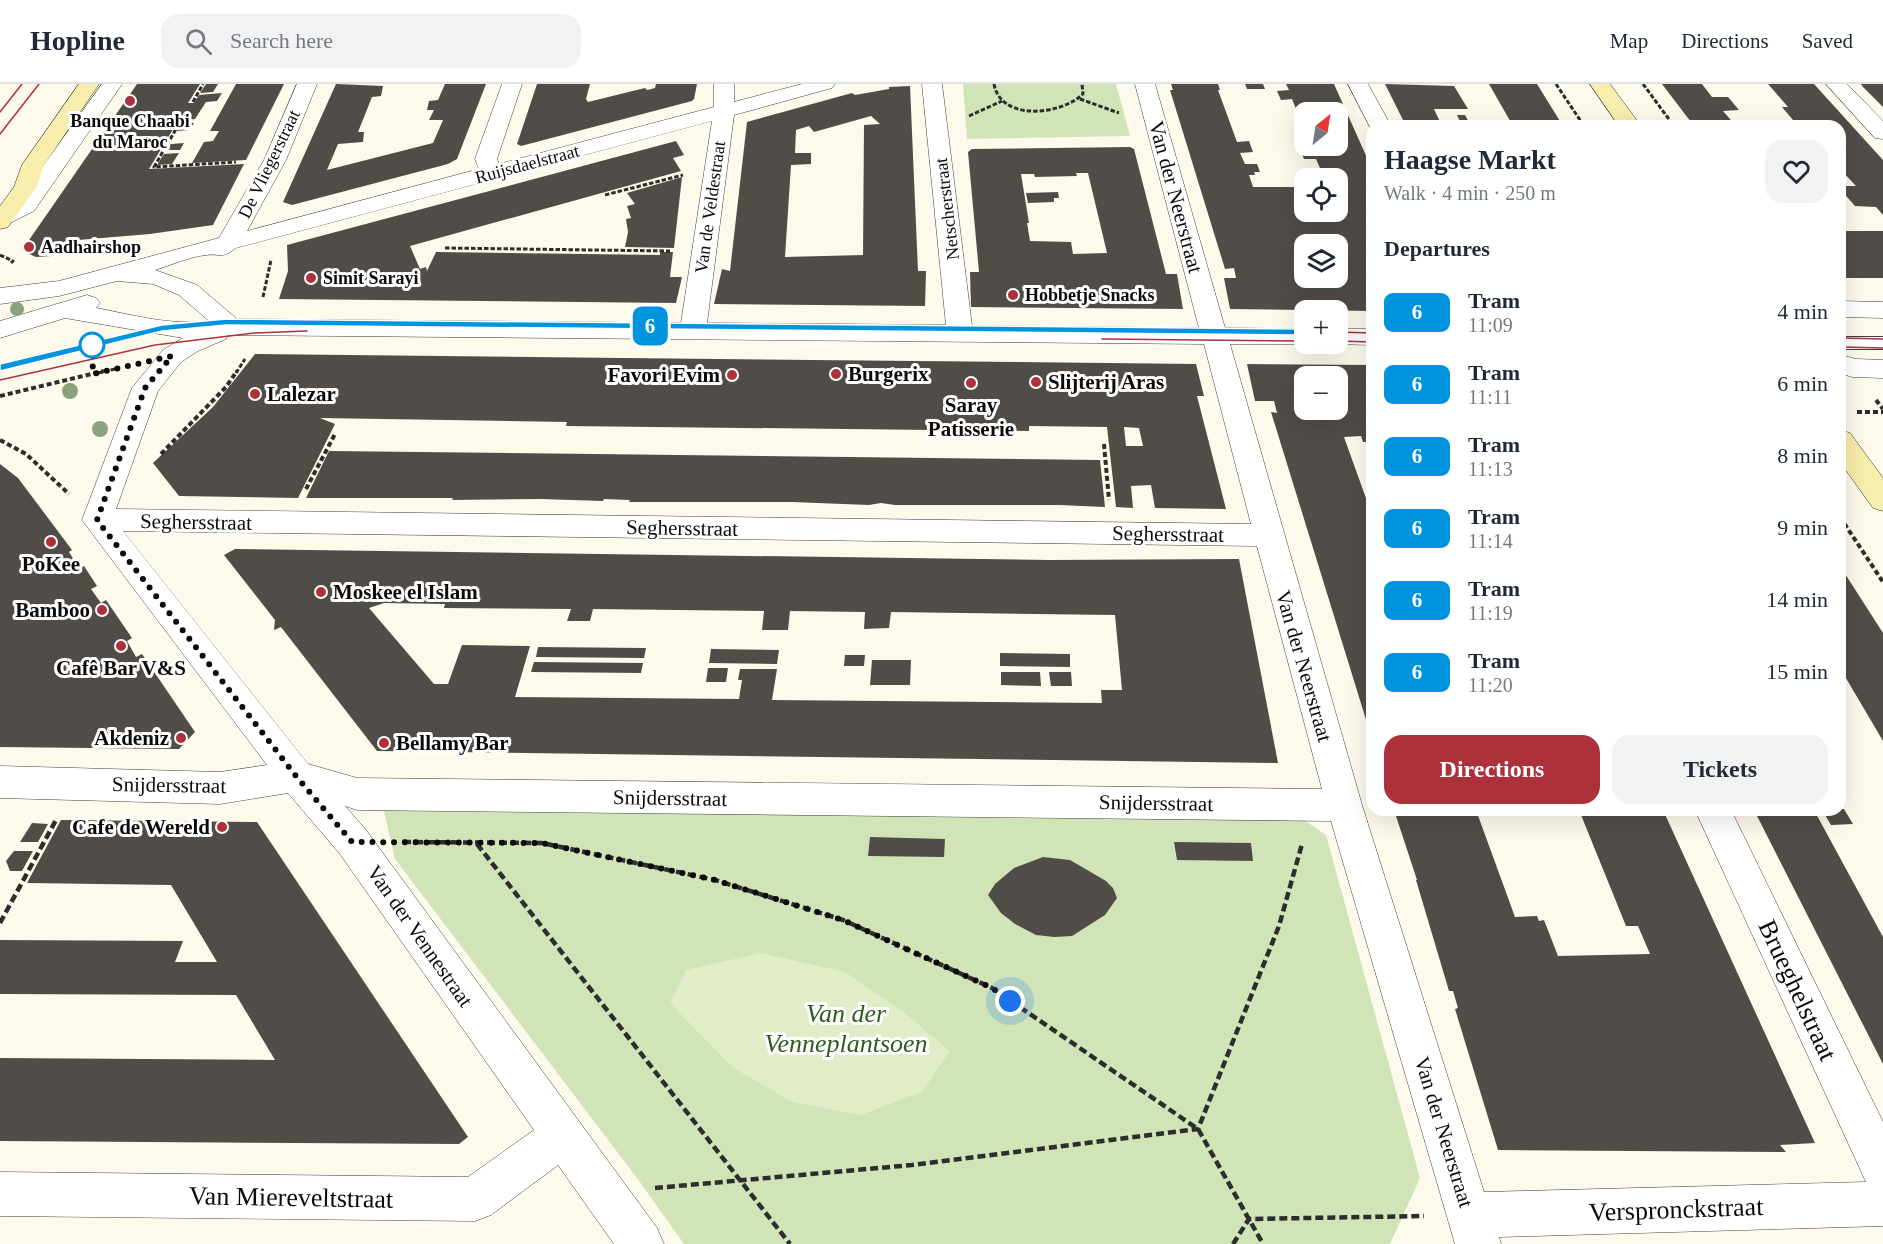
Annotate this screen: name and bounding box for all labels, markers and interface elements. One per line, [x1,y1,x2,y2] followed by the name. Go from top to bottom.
[161,14,581,68] search box
[30,25,125,56] text: Hopline
[182,25,215,58] icon: search
[230,28,333,53] text: Search here
[1610,29,1648,53] text: Map
[1681,29,1769,53] text: Directions
[1802,29,1853,53] text: Saved
[123,94,137,108] marker: Banque Chaabi du Maroc
[1294,102,1348,156] north arrow
[1294,102,1348,420] map controls
[234,107,304,221] street label: De Vliegerstraat
[70,111,190,152] place label: Banque Chaabi du Maroc
[1144,118,1208,276] street label: Van der Neerstraat
[691,139,729,275] street label: Van de Veldestraat
[473,140,581,188] street label: Ruijsdaelstraat
[1765,140,1828,203] button: heart
[1384,144,1556,175] text: Haagse Markt
[931,157,963,261] street label: Netscherstraat
[1294,168,1348,222] button: locate
[1384,182,1556,204] text: Walk · 4 min · 250 m
[1294,234,1348,288] button: layers
[1384,236,1490,261] text: Departures
[41,237,141,257] place label: Aadhairshop
[22,240,36,254] marker: Aadhairshop
[323,268,419,288] place label: Simit Sarayi
[304,271,318,285] marker: Simit Sarayi
[1025,285,1155,305] place label: Hobbetje Snacks
[1006,288,1020,302] marker: Hobbetje Snacks
[1468,288,1520,313] text: Tram
[1777,299,1828,324] text: 4 min
[1294,300,1348,354] button: +
[1412,300,1422,324] text: 6
[630,306,670,346] line badge: 6
[645,314,655,338] text: 6
[1468,314,1513,336] text: 11:09
[79,332,105,358] unlabelled marker
[1468,360,1520,385] text: Tram
[848,362,929,386] place label: Burgerix
[607,363,720,387] place label: Favori Evim
[1294,366,1348,420] button: −
[829,367,843,381] marker: Burgerix
[725,368,739,382] marker: Favori Evim
[1048,370,1164,394] place label: Slijterij Aras
[1777,371,1828,396] text: 6 min
[1412,372,1422,396] text: 6
[1029,375,1043,389] marker: Slijterij Aras
[964,376,978,390] marker: Saray Patisserie
[267,382,336,406] place label: Lalezar
[1468,386,1512,408] text: 11:11
[248,387,262,401] marker: Lalezar
[928,393,1014,441] place label: Saray Patisserie
[1468,432,1520,457] text: Tram
[1777,443,1828,468] text: 8 min
[1412,444,1422,468] text: 6
[1468,458,1513,480] text: 11:13
[1468,504,1520,529] text: Tram
[140,509,252,535] street label: Seghersstraat
[626,515,738,541] street label: Seghersstraat
[1777,515,1828,540] text: 9 min
[1412,516,1422,540] text: 6
[1112,521,1224,547] street label: Seghersstraat
[1468,530,1513,552] text: 11:14
[44,535,58,549] marker: PoKee
[22,552,80,576] place label: PoKee
[1468,576,1520,601] text: Tram
[333,580,478,604] place label: Moskee el Islam
[314,585,328,599] marker: Moskee el Islam
[1766,587,1828,612] text: 14 min
[1271,588,1337,745] street label: Van der Neerstraat
[1412,588,1422,612] text: 6
[15,598,90,622] place label: Bamboo
[1468,602,1513,624] text: 11:19
[95,603,109,617] marker: Bamboo
[114,639,128,653] marker: Cafê Bar V&S
[1468,648,1520,673] text: Tram
[56,656,186,680] place label: Cafê Bar V&S
[1766,659,1828,684] text: 15 min
[1412,660,1422,684] text: 6
[1468,674,1513,696] text: 11:20
[94,726,169,750] place label: Akdeniz
[174,731,188,745] marker: Akdeniz
[396,731,509,755] place label: Bellamy Bar
[1384,735,1600,804] button: Directions
[1612,735,1828,804] button: Tickets
[377,736,391,750] marker: Bellamy Bar
[112,772,227,798] street label: Snijdersstraat
[613,785,728,811] street label: Snijdersstraat
[1099,790,1214,816] street label: Snijdersstraat
[72,815,210,839] place label: Cafe de Wereld
[215,820,229,834] marker: Cafe de Wereld
[362,860,478,1012] street label: Van der Vennestraat
[1752,915,1843,1066] street label: Brueghelstraat
[995,986,1025,1016] your location
[764,999,928,1058] park label: Van der Venneplantsoen
[1410,1054,1478,1210] street label: Van der Neerstraat
[189,1181,394,1214] street label: Van Miereveltstraat
[1588,1192,1765,1227] street label: Verspronckstraat

